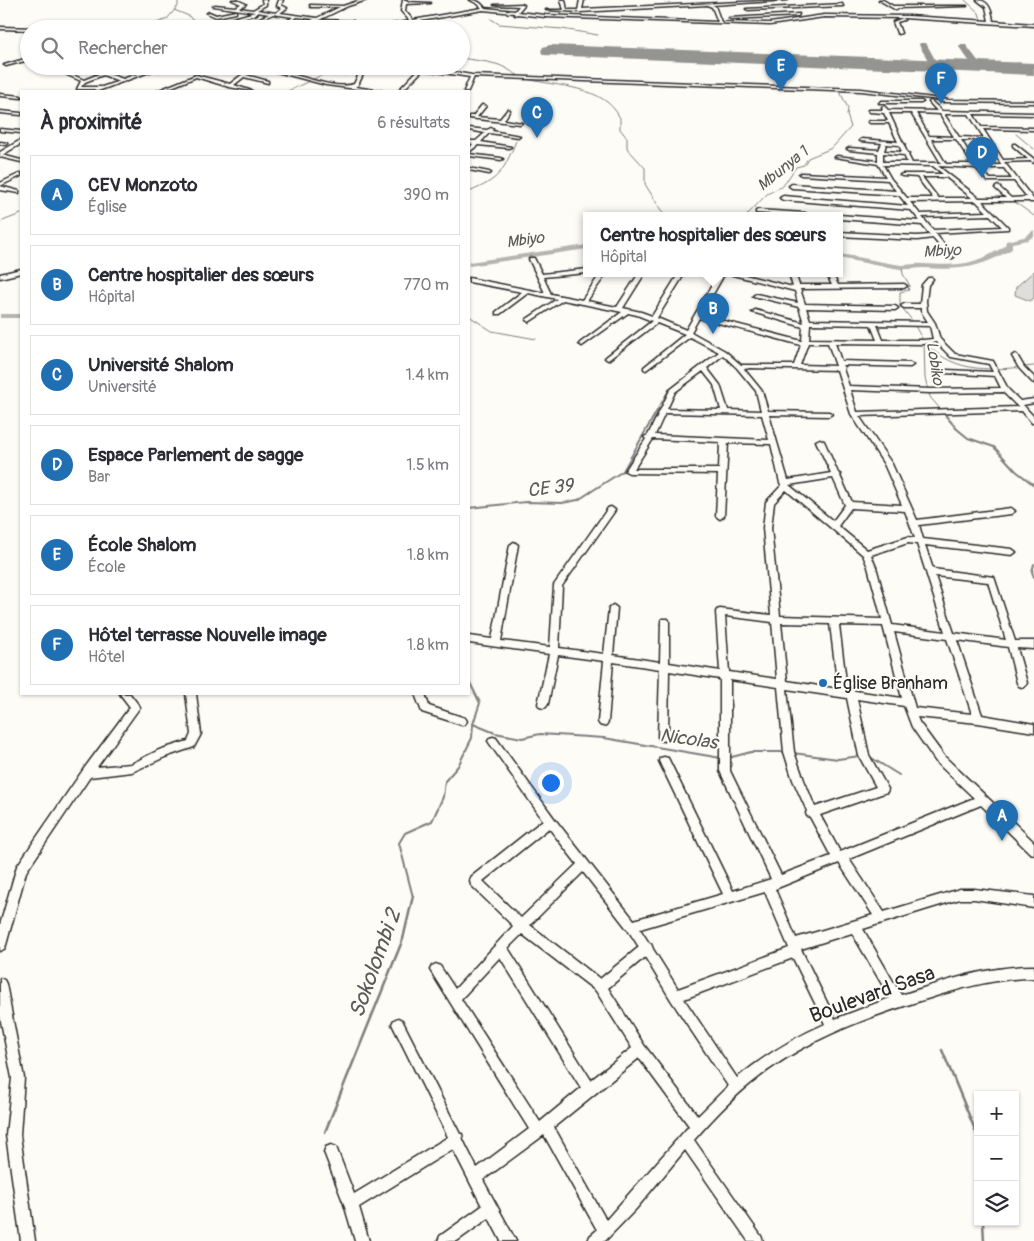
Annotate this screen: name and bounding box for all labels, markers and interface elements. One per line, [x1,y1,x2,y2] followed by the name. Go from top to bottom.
[20,20,470,75] search box
[38,34,66,62] icon: search
[78,36,168,60] text: Rechercher
[765,50,797,91] pin: E
[925,63,957,104] pin: F
[521,97,553,138] pin: C
[40,109,143,136] text: À proximité
[377,113,450,133] text: 6 résultats
[966,137,998,178] pin: D
[753,141,814,195] water label: Mbunya 1
[88,173,198,197] text: CEV Monzoto
[52,185,62,205] text: A
[403,185,449,205] text: 390 m
[88,197,127,217] text: Église
[583,212,843,277] popup
[600,223,826,247] text: Centre hospitalier des sœurs
[505,227,547,253] water label: Mbiyo
[923,240,963,262] water label: Mbiyo
[600,247,647,267] text: Hôpital
[88,263,314,287] text: Centre hospitalier des sœurs
[52,275,62,295] text: B
[403,275,449,295] text: 770 m
[88,287,135,307] text: Hôpital
[697,293,729,334] pin: B
[922,340,949,388] water label: Lobiko
[88,353,234,377] text: Université Shalom
[52,365,62,385] text: C
[406,365,449,385] text: 1.4 km
[88,377,157,397] text: Université
[88,443,303,467] text: Espace Parlement de sagge
[52,455,62,475] text: D
[406,455,449,475] text: 1.5 km
[88,467,110,487] text: Bar
[526,473,577,503] water label: CE 39
[88,533,196,557] text: École Shalom
[53,545,61,565] text: E
[407,545,449,565] text: 1.8 km
[88,557,125,577] text: École
[88,623,327,647] text: Hôtel terrasse Nouvelle image
[52,635,62,655] text: F
[407,635,449,655] text: 1.8 km
[88,647,125,667] text: Hôtel
[833,672,948,695] place label: Église Branham
[817,677,829,689] marker: Église Branham
[659,723,722,755] water label: Nicolas
[538,770,564,796] your location
[986,800,1018,841] pin: A
[342,904,408,1021] water label: Sokolombi 2
[806,959,939,1030] street label: Boulevard Sasa
[974,1091,1019,1226] map controls
[974,1091,1019,1136] button: +
[974,1136,1019,1181] button: −
[974,1181,1019,1226] button: layers

